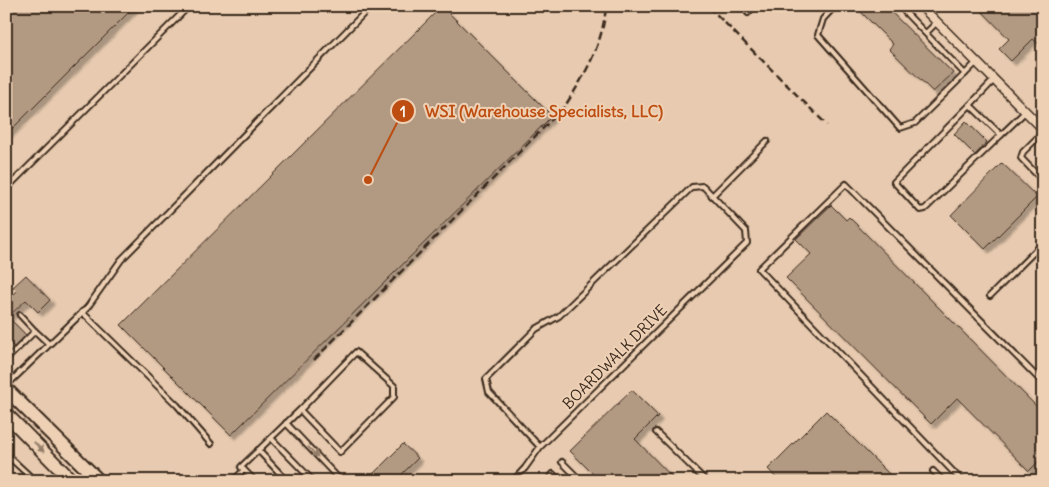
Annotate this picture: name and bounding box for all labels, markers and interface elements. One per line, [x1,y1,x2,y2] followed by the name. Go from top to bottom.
[390,96,673,127] callout: WSI (Warehouse Specialists, LLC)
[425,101,663,122] text: WSI (Warehouse Specialists, LLC)
[400,102,406,121] text: 1
[558,300,671,413] street label: BOARDWALK DRIVE
[33,441,45,453] one-way arrow
[307,446,319,458] one-way arrow

